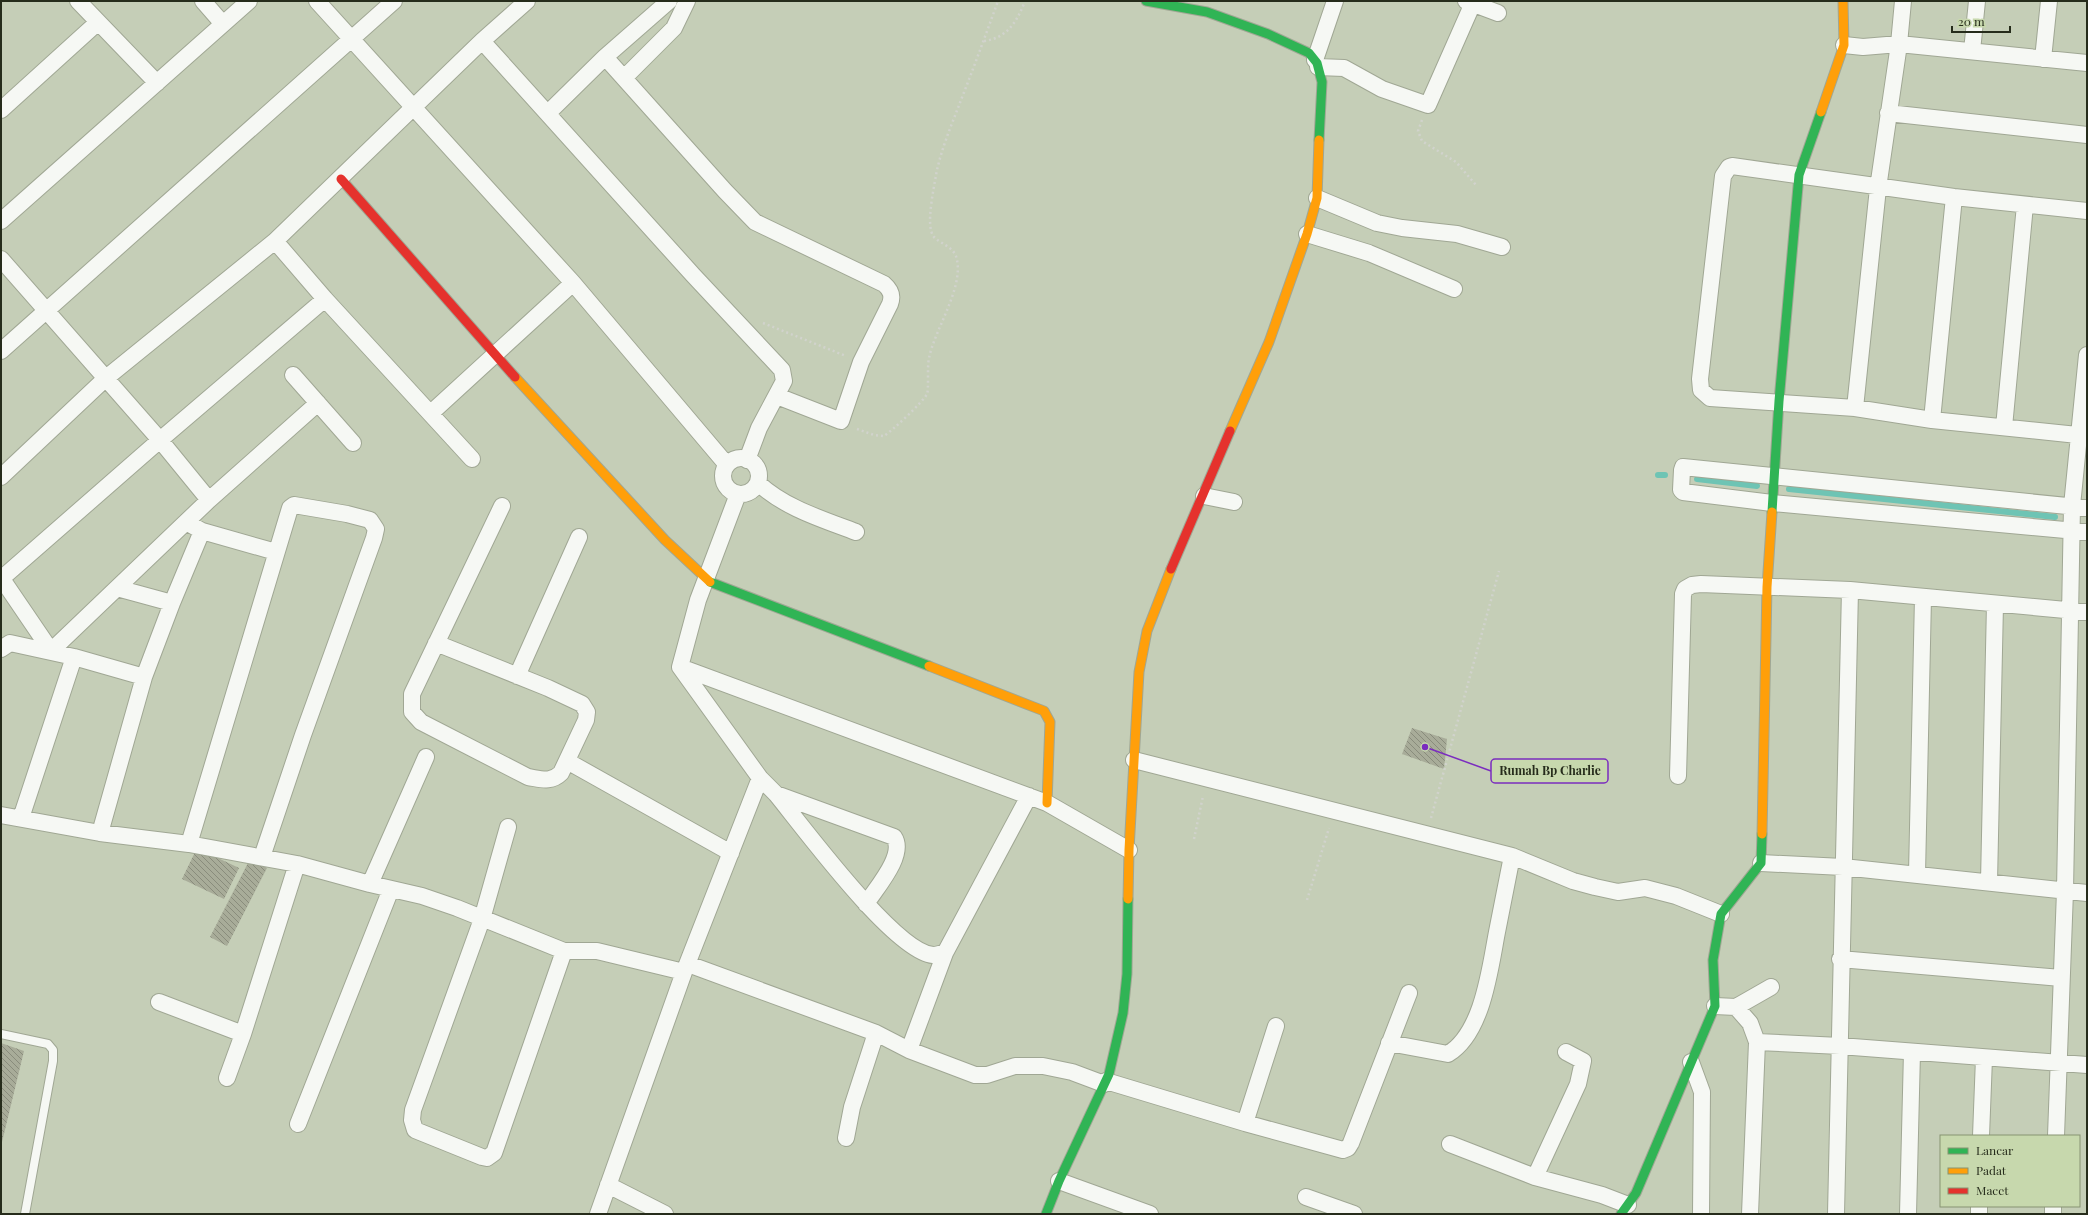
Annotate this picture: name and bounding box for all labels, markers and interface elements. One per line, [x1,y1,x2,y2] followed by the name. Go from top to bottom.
[1952,8,2010,34] scale bar
[1958,13,1985,29] text: 20 m
[1491,759,1608,783] callout: Rumah Bp Charlie
[1499,762,1601,778] text: Rumah Bp Charlie
[1940,1135,2080,1207] legend
[1976,1142,2014,1158] text: Lancar
[1976,1162,2007,1178] text: Padat
[1976,1182,2009,1198] text: Macet

